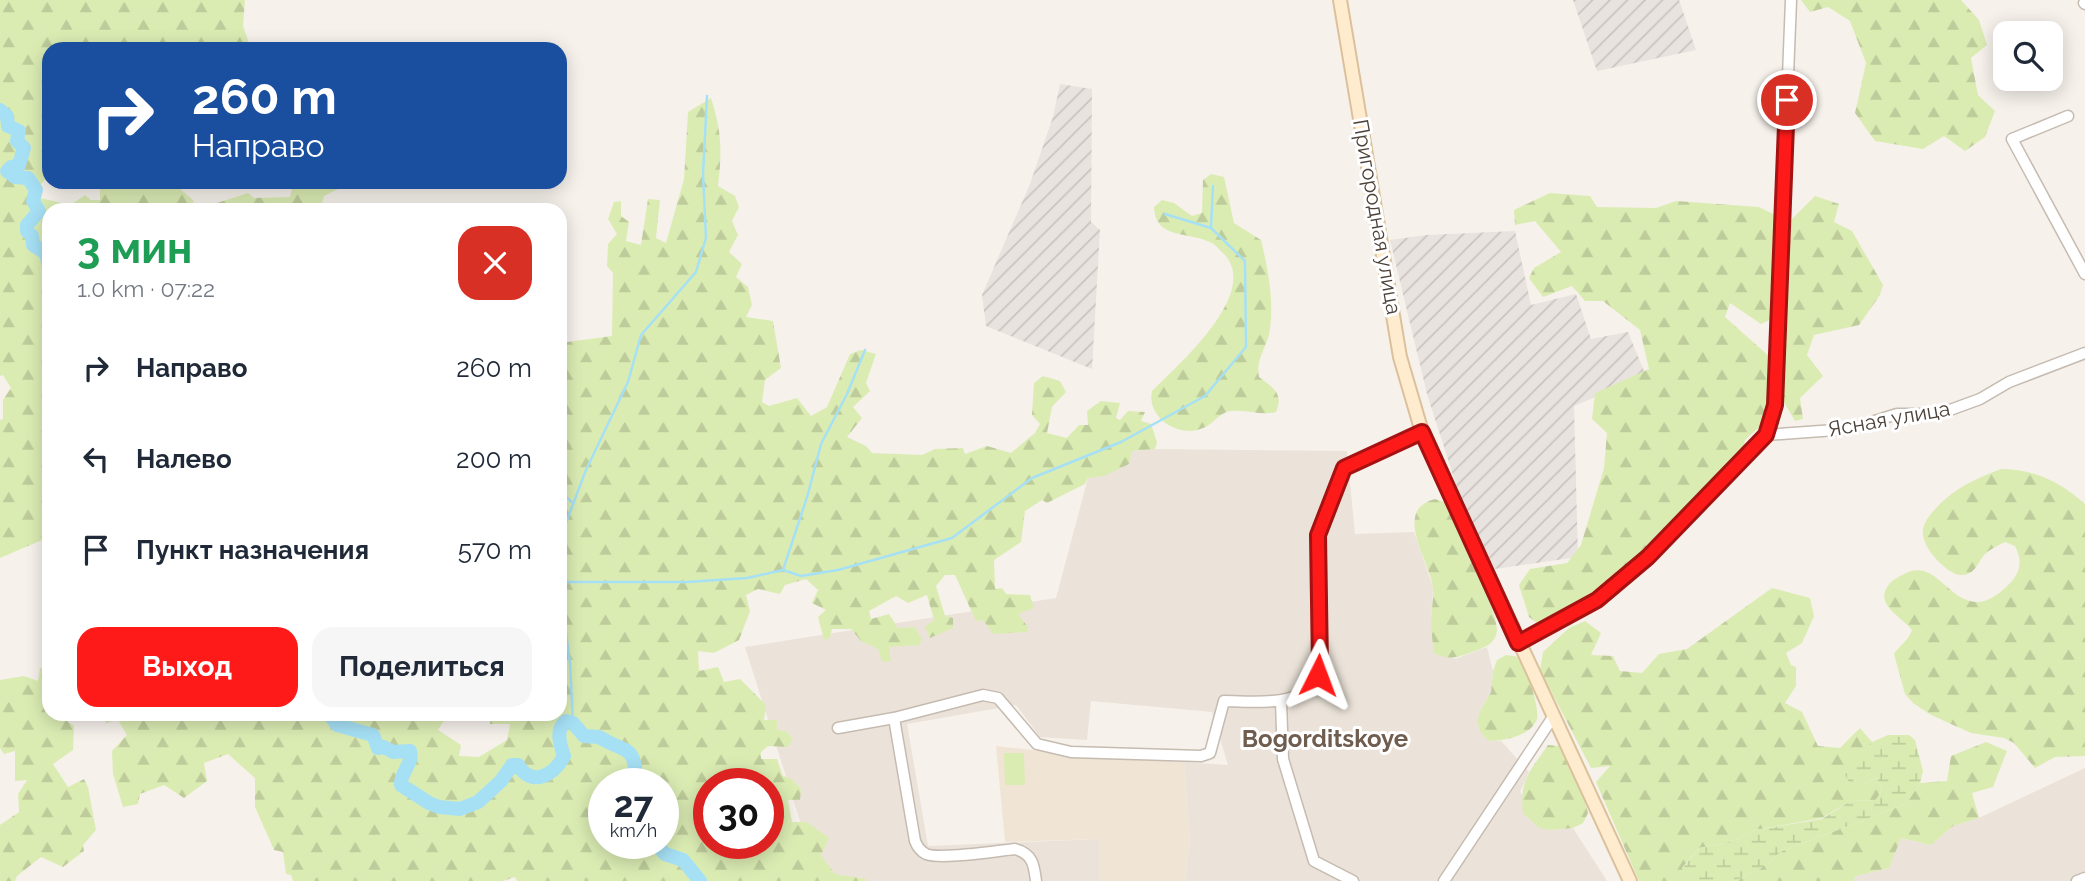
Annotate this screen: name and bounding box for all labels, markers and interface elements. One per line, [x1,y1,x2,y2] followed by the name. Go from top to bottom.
[1993,21,2063,91] map controls
[1993,21,2063,91] button: search
[192,68,337,125] text: 260 m
[77,70,168,161] icon: right
[1757,70,1817,130] pin
[1768,81,1806,119] icon: arrive
[1348,117,1407,316] street label: Пригородная улица
[192,127,324,164] text: Направо
[77,224,192,273] text: 3 мин
[458,226,532,300] button: close
[77,275,215,302] text: 1.0 km · 07:22
[77,349,115,387] icon: right
[136,353,247,383] text: Направо
[456,353,532,383] text: 260 m
[1826,395,1952,442] street label: Ясная улица
[77,440,115,478] icon: left
[136,444,232,474] text: Налево
[456,444,532,474] text: 200 m
[77,531,115,569] icon: arrive
[136,535,369,565] text: Пункт назначения
[458,535,532,565] text: 570 m
[77,627,298,707] button: Выход
[312,627,532,707] button: Поделиться
[1281,638,1355,712] position arrow
[1242,724,1408,753] district label: Bogorditskoye
[693,768,784,859] speed limit sign: 30
[614,784,653,825] text: 27
[610,820,657,841] text: km/h

